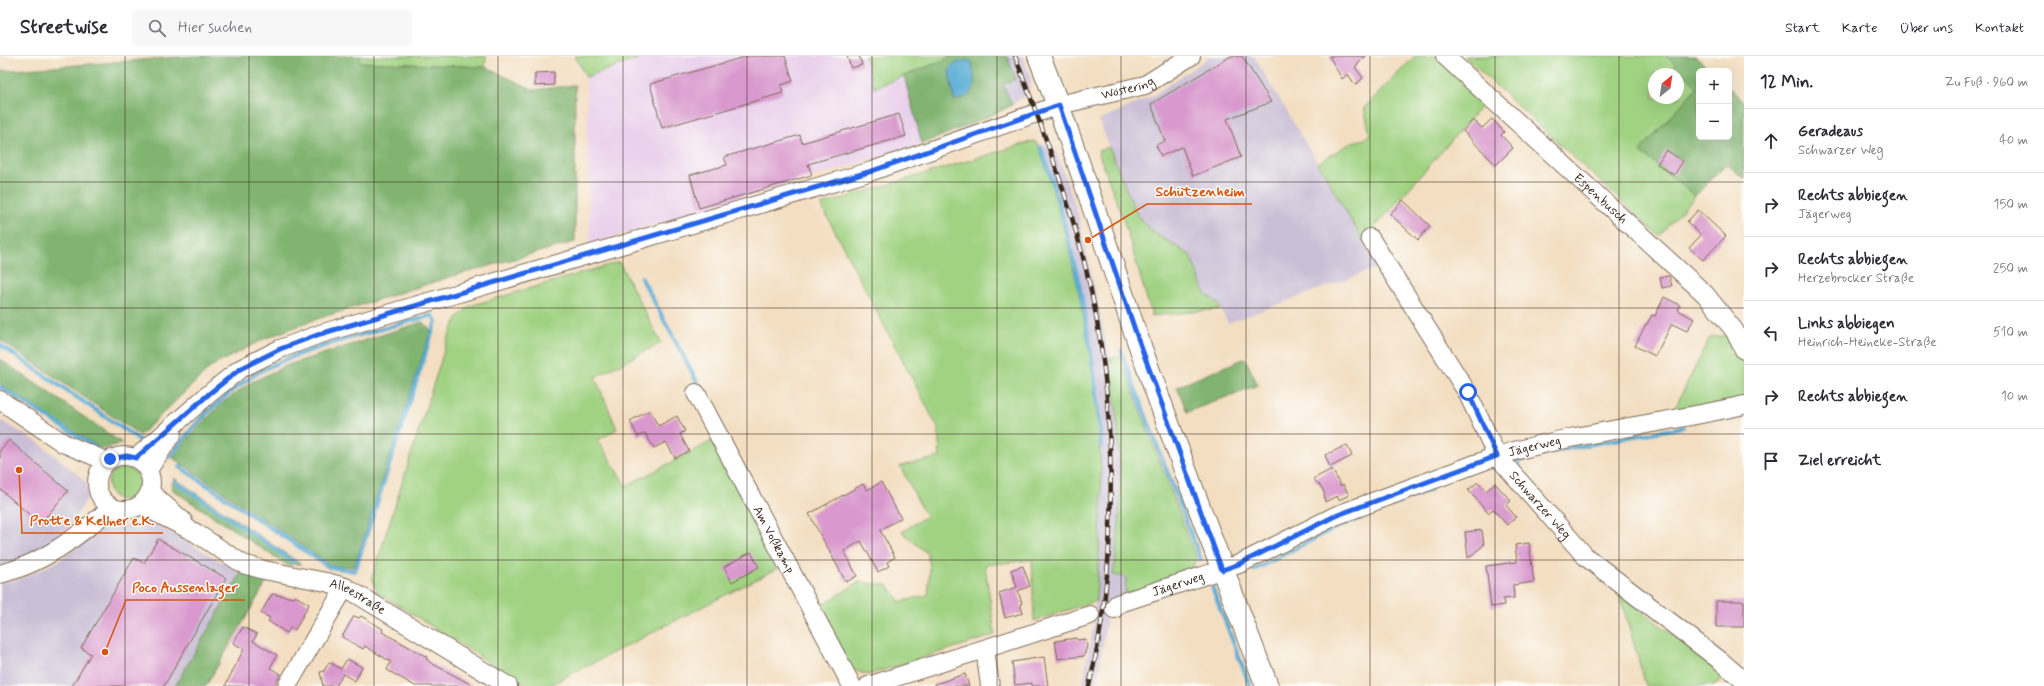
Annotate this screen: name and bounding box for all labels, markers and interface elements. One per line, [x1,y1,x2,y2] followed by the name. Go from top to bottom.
[132,10,412,46] search box
[20,15,108,40] text: Streetwise
[146,17,168,39] icon: search
[178,18,252,38] text: Hier suchen
[1785,19,1820,37] text: Start
[1842,19,1877,37] text: Karte
[1899,19,1953,37] text: Über uns
[1975,19,2024,37] text: Kontakt
[1648,68,1684,104] north arrow
[1696,68,1732,140] map controls
[1696,68,1732,104] button: +
[1760,71,1813,93] text: 12 Min.
[1099,72,1159,103] street label: Wöstering
[1945,74,2028,91] text: Zu Fuß · 960 m
[1696,104,1732,140] button: −
[1798,122,1863,142] text: Geradeaus
[1760,130,1782,152] icon: ahead
[1999,132,2028,149] text: 40 m
[1798,142,1884,159] text: Schwarzer Weg
[1570,169,1631,228] street label: Espenbusch
[1147,178,1252,204] callout: Schützenheim
[1155,183,1245,201] text: Schützenheim
[1798,186,1908,206] text: Rechts abbiegen
[1760,194,1782,216] icon: right
[1994,196,2028,213] text: 150 m
[1798,206,1851,223] text: Jägerweg
[1798,250,1908,270] text: Rechts abbiegen
[1760,258,1782,280] icon: right
[1993,260,2028,277] text: 250 m
[1798,270,1914,287] text: Herzebrocker Straße
[1798,314,1895,334] text: Links abbiegen
[1760,322,1782,344] icon: left
[1993,324,2028,341] text: 510 m
[1798,334,1937,351] text: Heinrich-Heineke-Straße
[1459,383,1477,401] route start
[1760,386,1782,408] icon: right
[1798,387,1908,407] text: Rechts abbiegen
[2001,388,2028,405] text: 10 m
[1506,432,1562,461] street label: Jägerweg
[101,450,119,468] route end
[1760,450,1782,472] icon: arrive
[1798,451,1881,471] text: Ziel erreicht
[1505,467,1575,544] street label: Schwarzer Weg
[749,503,799,576] street label: Am Voßkamp
[22,507,163,533] callout: Protte & Kellner e.K.
[30,512,154,530] text: Protte & Kellner e.K.
[1150,568,1206,600] street label: Jägerweg
[126,574,245,600] callout: Poco Aussenlager
[328,575,389,618] street label: Alleestraße
[132,579,238,600] text: Poco Aussenlager

